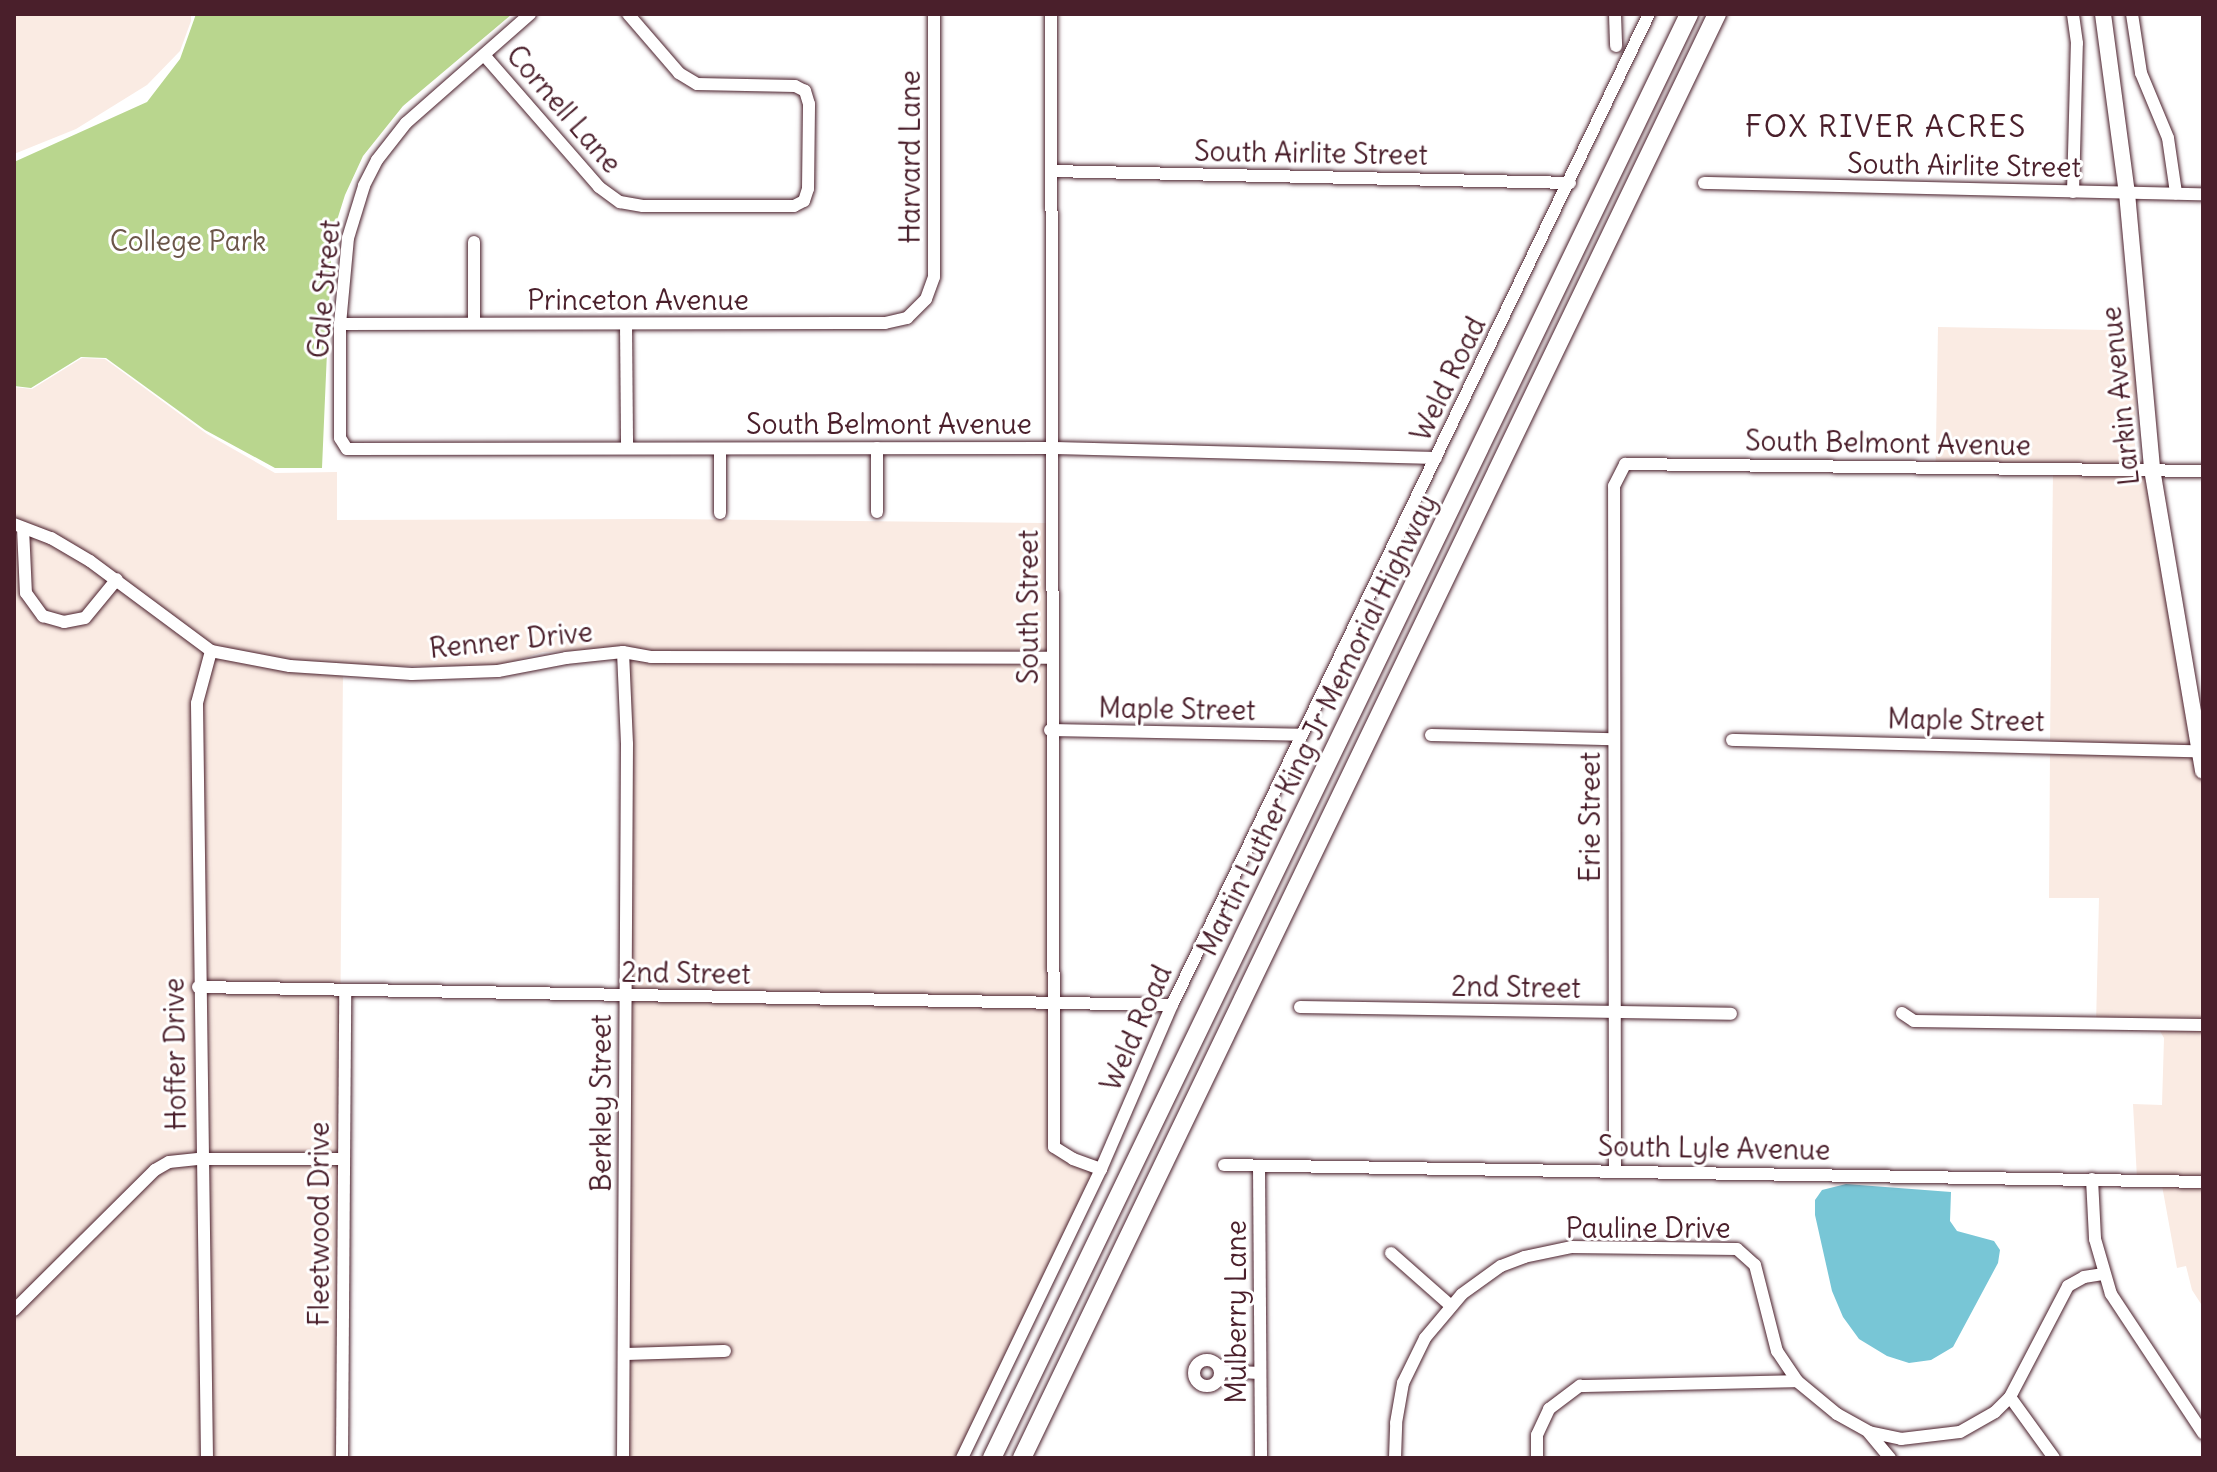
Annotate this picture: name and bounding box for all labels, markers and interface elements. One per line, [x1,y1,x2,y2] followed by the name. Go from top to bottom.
[499,38,629,180] street label: Cornell Lane
[893,70,927,244] street label: Harvard Lane
[1745,108,2027,144] district label: FOX RIVER ACRES
[1194,134,1428,172] street label: South Airlite Street
[1847,146,2081,184] street label: South Airlite Street
[301,218,347,360] street label: Gale Street
[110,224,266,258] park label: College Park
[527,283,749,317] street label: Princeton Avenue
[2094,305,2146,487] street label: Larkin Avenue
[1403,311,1493,447] street label: Weld Road
[746,407,1032,441] street label: South Belmont Avenue
[1745,424,2031,462] street label: South Belmont Avenue
[1190,489,1444,961] street label: Martin Luther King Jr Memorial Highway
[1011,530,1045,684] street label: South Street
[428,615,594,665] street label: Renner Drive
[1098,691,1256,727] street label: Maple Street
[1887,702,2045,738] street label: Maple Street
[1573,752,1607,882] street label: Erie Street
[621,955,751,991] street label: 2nd Street
[1093,960,1179,1096] street label: Weld Road
[1451,969,1581,1005] street label: 2nd Street
[157,977,193,1131] street label: Hoffer Drive
[584,1014,618,1192] street label: Berkley Street
[302,1122,336,1326] street label: Fleetwood Drive
[1597,1129,1831,1167] street label: South Lyle Avenue
[1565,1211,1731,1245] street label: Pauline Drive
[1219,1220,1253,1404] street label: Mulberry Lane

